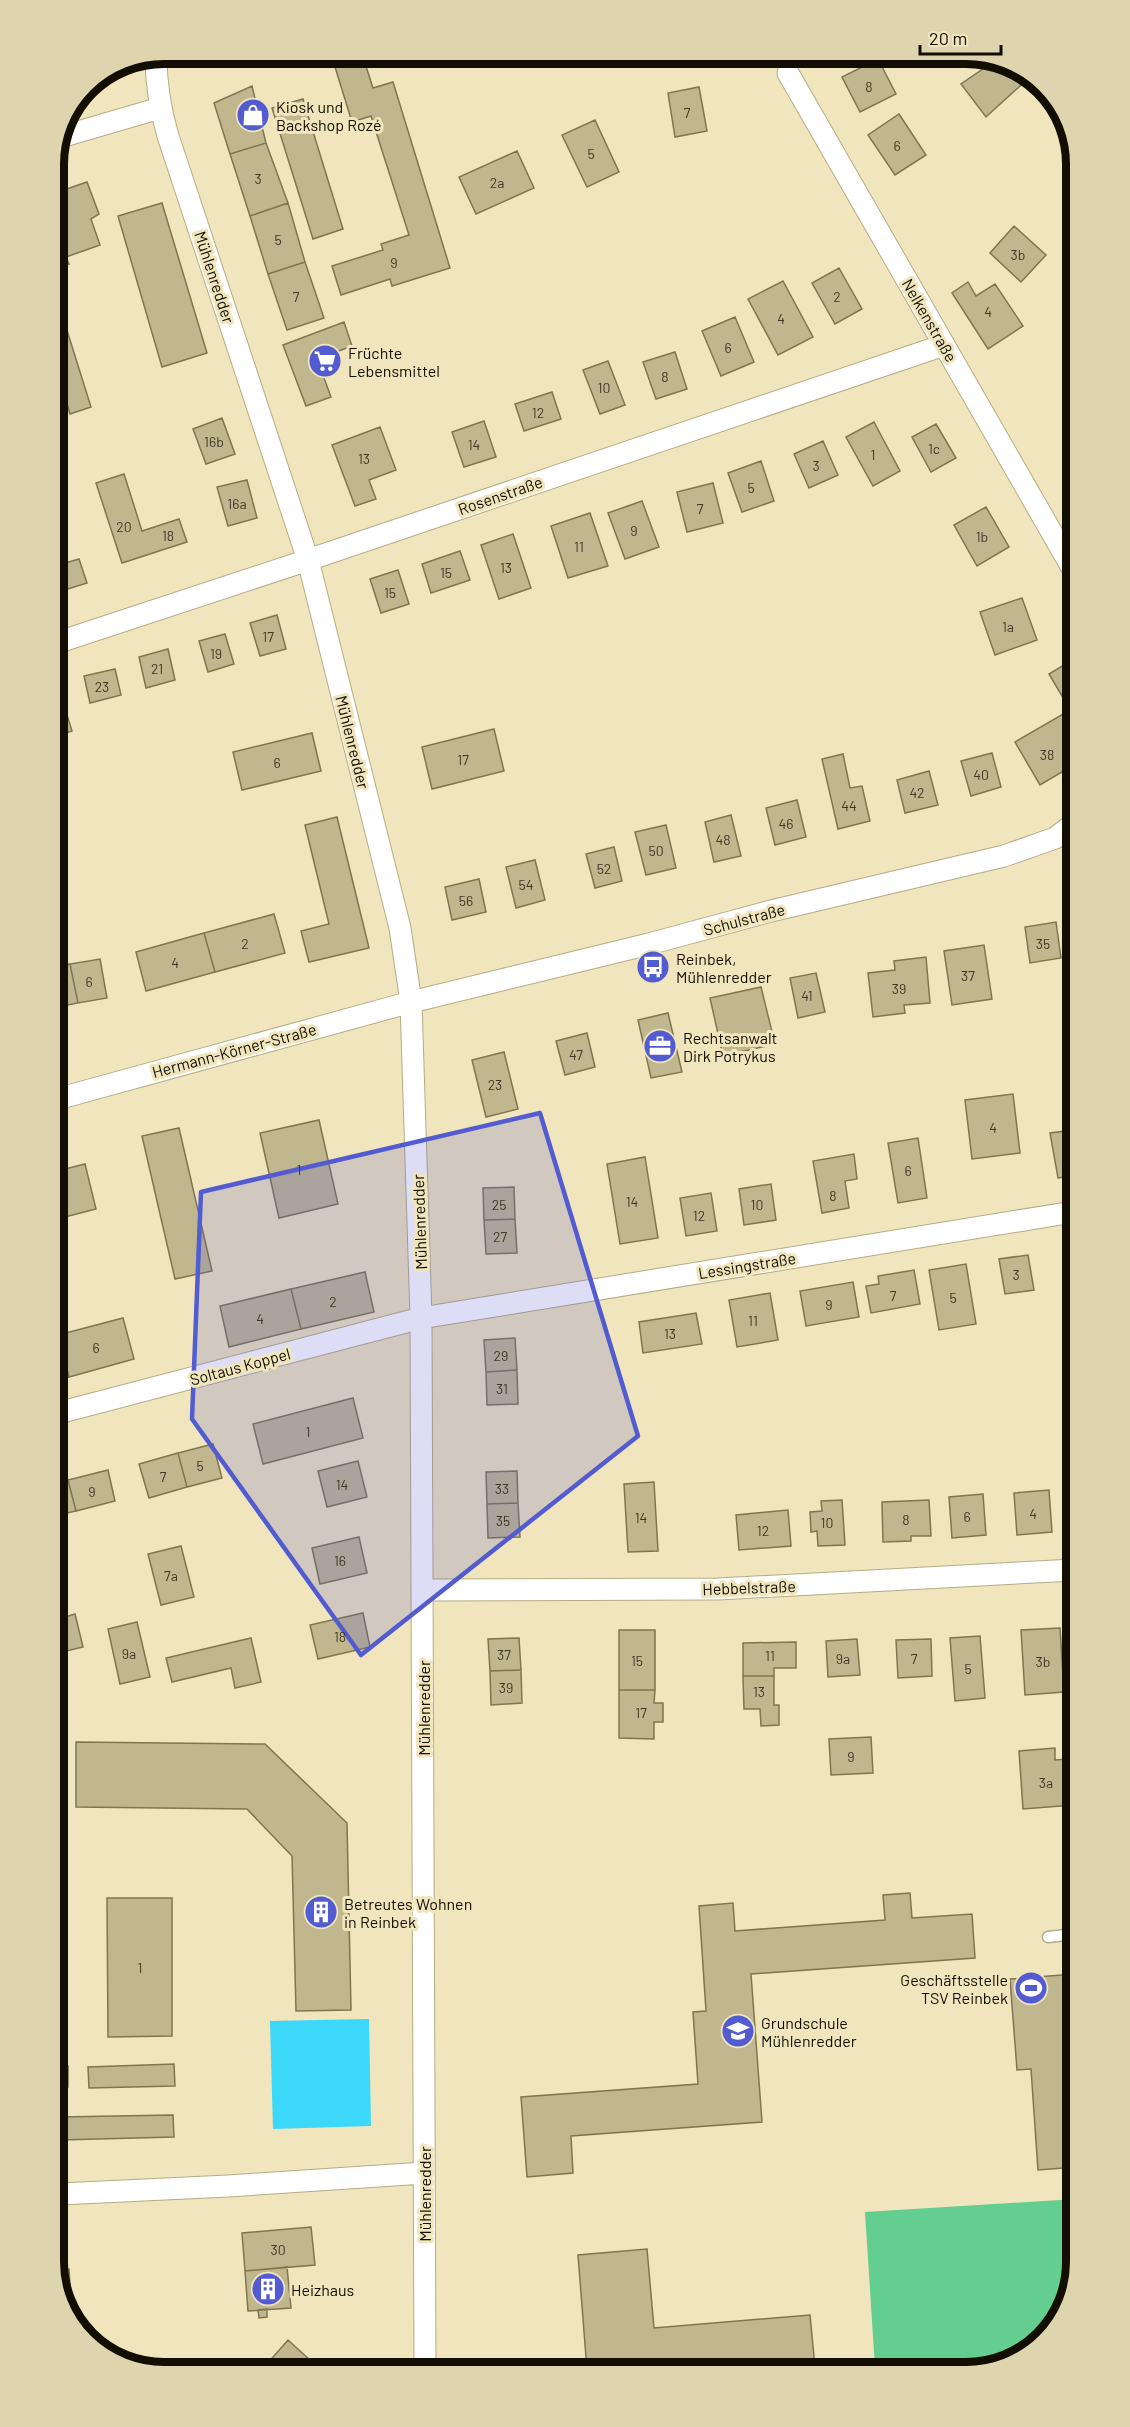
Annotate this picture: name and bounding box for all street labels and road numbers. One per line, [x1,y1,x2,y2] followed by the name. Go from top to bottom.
[191,229,239,326] street label: Mühlenredder
[899,275,961,365] street label: Nelkenstraße
[455,472,545,518] street label: Rosenstraße
[332,693,374,791] street label: Mühlenredder
[701,899,787,939] street label: Schulstraße
[150,1019,318,1081] street label: Hermann-Körner-Straße
[408,1174,430,1270] street label: Mühlenredder
[697,1248,797,1282] street label: Lessingstraße
[188,1343,292,1389] street label: Soltaus Koppel
[702,1576,796,1598] street label: Hebbelstraße
[414,1660,433,1756] street label: Mühlenredder
[415,2146,434,2242] street label: Mühlenredder

